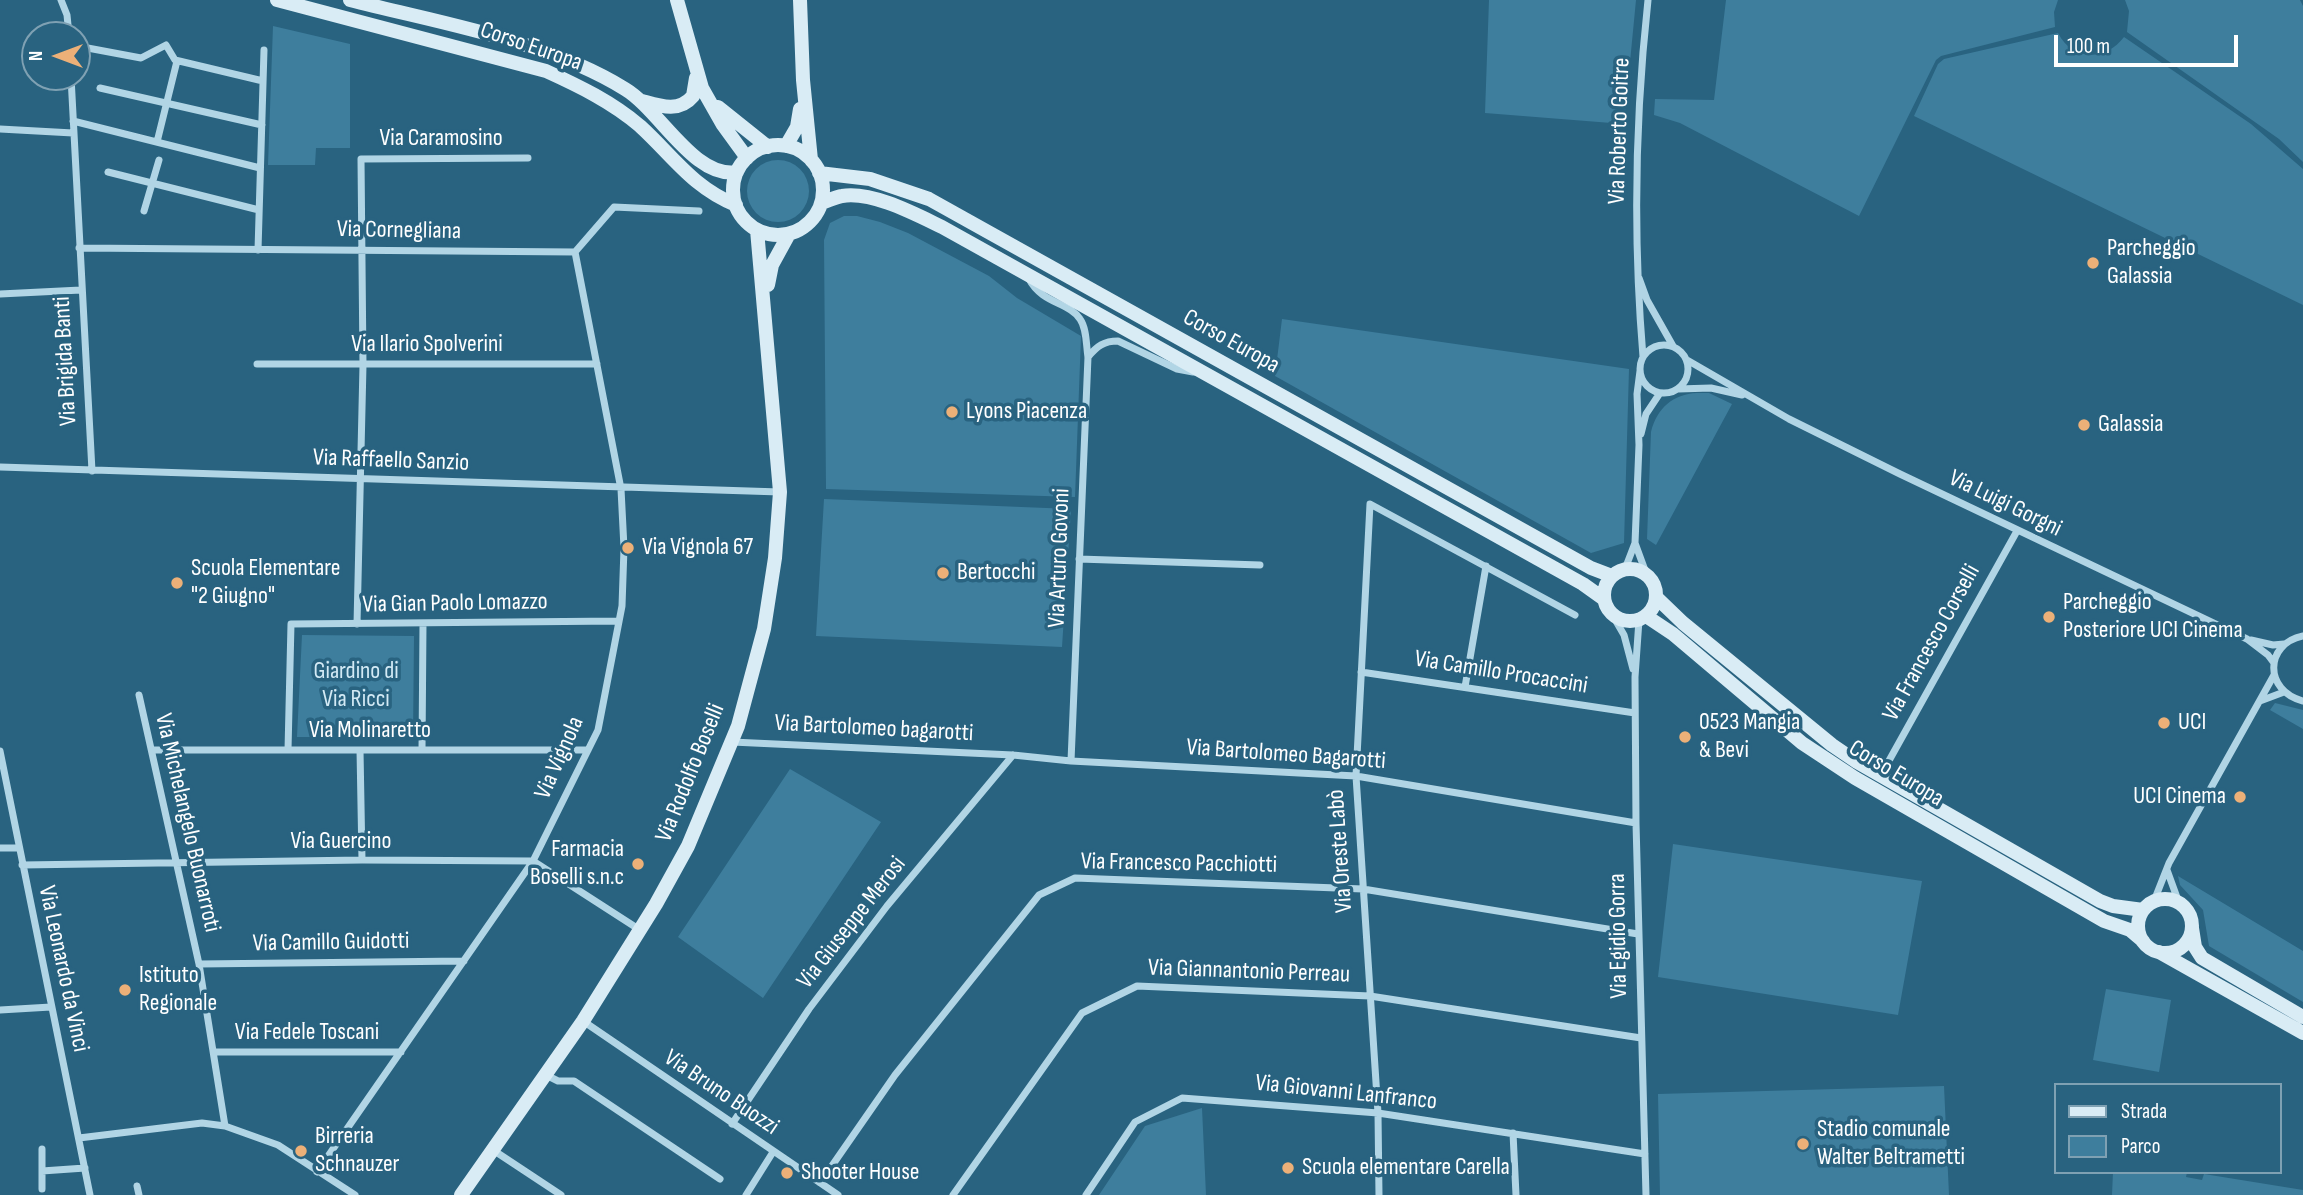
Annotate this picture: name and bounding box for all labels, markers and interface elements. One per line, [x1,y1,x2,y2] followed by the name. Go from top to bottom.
[476,16,586,78] street label: Corso Europa
[21,21,91,91] north arrow
[2058,21,2242,65] scale bar
[2067,34,2110,59] text: 100 m
[25,51,48,61] text: N
[1603,57,1637,205] street label: Via Roberto Goitre
[379,125,503,153] street label: Via Caramosino
[337,216,461,246] street label: Via Cornegliana
[2107,235,2196,291] place label: Parcheggio Galassia
[2085,255,2101,271] marker: Parcheggio Galassia
[48,295,84,427] street label: Via Brigida Banti
[1178,304,1284,380] street label: Corso Europa
[351,331,503,359] street label: Via Ilario Spolverini
[966,398,1087,426] place label: Lyons Piacenza
[944,404,960,420] marker: Lyons Piacenza
[2098,411,2163,439] place label: Galassia
[2076,417,2092,433] marker: Galassia
[312,444,470,478] street label: Via Raffaello Sanzio
[1944,464,2066,544] street label: Via Luigi Gorgni
[1043,488,1077,628] street label: Via Arturo Govoni
[642,534,753,562] place label: Via Vignola 67
[620,540,636,556] marker: Via Vignola 67
[191,555,340,611] place label: Scuola Elementare "2 Giugno"
[957,559,1035,587] place label: Bertocchi
[1877,560,1987,726] street label: Via Francesco Corselli
[935,565,951,581] marker: Bertocchi
[169,575,185,591] marker: Scuola Elementare "2 Giugno"
[362,588,548,620] street label: Via Gian Paolo Lomazzo
[2063,589,2243,645] place label: Parcheggio Posteriore UCI Cinema
[2041,609,2057,625] marker: Parcheggio Posteriore UCI Cinema
[1412,645,1590,701] street label: Via Camillo Procaccini
[313,658,399,714] park label: Giardino di Via Ricci
[650,700,732,846] street label: Via Rodolfo Boselli
[774,709,974,749] street label: Via Bartolomeo bagarotti
[1699,709,1800,765] place label: 0523 Mangia & Bevi
[2178,709,2206,737] place label: UCI
[148,711,226,935] street label: Via Michelangelo Buonarroti
[529,712,591,804] street label: Via Vignola
[2156,715,2172,731] marker: UCI
[309,717,431,745] street label: Via Molinaretto
[1677,729,1693,745] marker: 0523 Mangia & Bevi
[1185,734,1387,776] street label: Via Bartolomeo Bagarotti
[1843,734,1949,814] street label: Corso Europa
[2133,783,2226,811] place label: UCI Cinema
[1322,788,1360,914] street label: Via Oreste Labò
[2232,789,2248,805] marker: UCI Cinema
[291,828,391,856] street label: Via Guercino
[530,836,624,892] place label: Farmacia Boselli s.n.c
[1081,848,1277,880] street label: Via Francesco Pacchiotti
[791,851,913,995] street label: Via Giuseppe Merosi
[630,856,646,872] marker: Farmacia Boselli s.n.c
[1604,873,1634,999] street label: Via Egidio Gorra
[31,883,95,1055] street label: Via Leonardo da Vinci
[252,927,410,959] street label: Via Camillo Guidotti
[1148,954,1350,990] street label: Via Giannantonio Perreau
[139,962,217,1018] place label: Istituto Regionale
[117,982,133,998] marker: Istituto Regionale
[235,1019,379,1047] street label: Via Fedele Toscani
[658,1044,784,1142] street label: Via Bruno Buozzi
[1254,1069,1438,1117] street label: Via Giovanni Lanfranco
[2054,1083,2282,1174] legend
[2121,1099,2167,1124] text: Strada
[1817,1116,1965,1172] place label: Stadio comunale Walter Beltrametti
[315,1123,400,1179] place label: Birreria Schnauzer
[2121,1134,2160,1159] text: Parco
[1795,1136,1811,1152] marker: Stadio comunale Walter Beltrametti
[293,1143,309,1159] marker: Birreria Schnauzer
[1302,1154,1510,1182] place label: Scuola elementare Carella
[801,1159,919,1187] place label: Shooter House
[1280,1160,1296,1176] marker: Scuola elementare Carella
[779,1165,795,1181] marker: Shooter House

